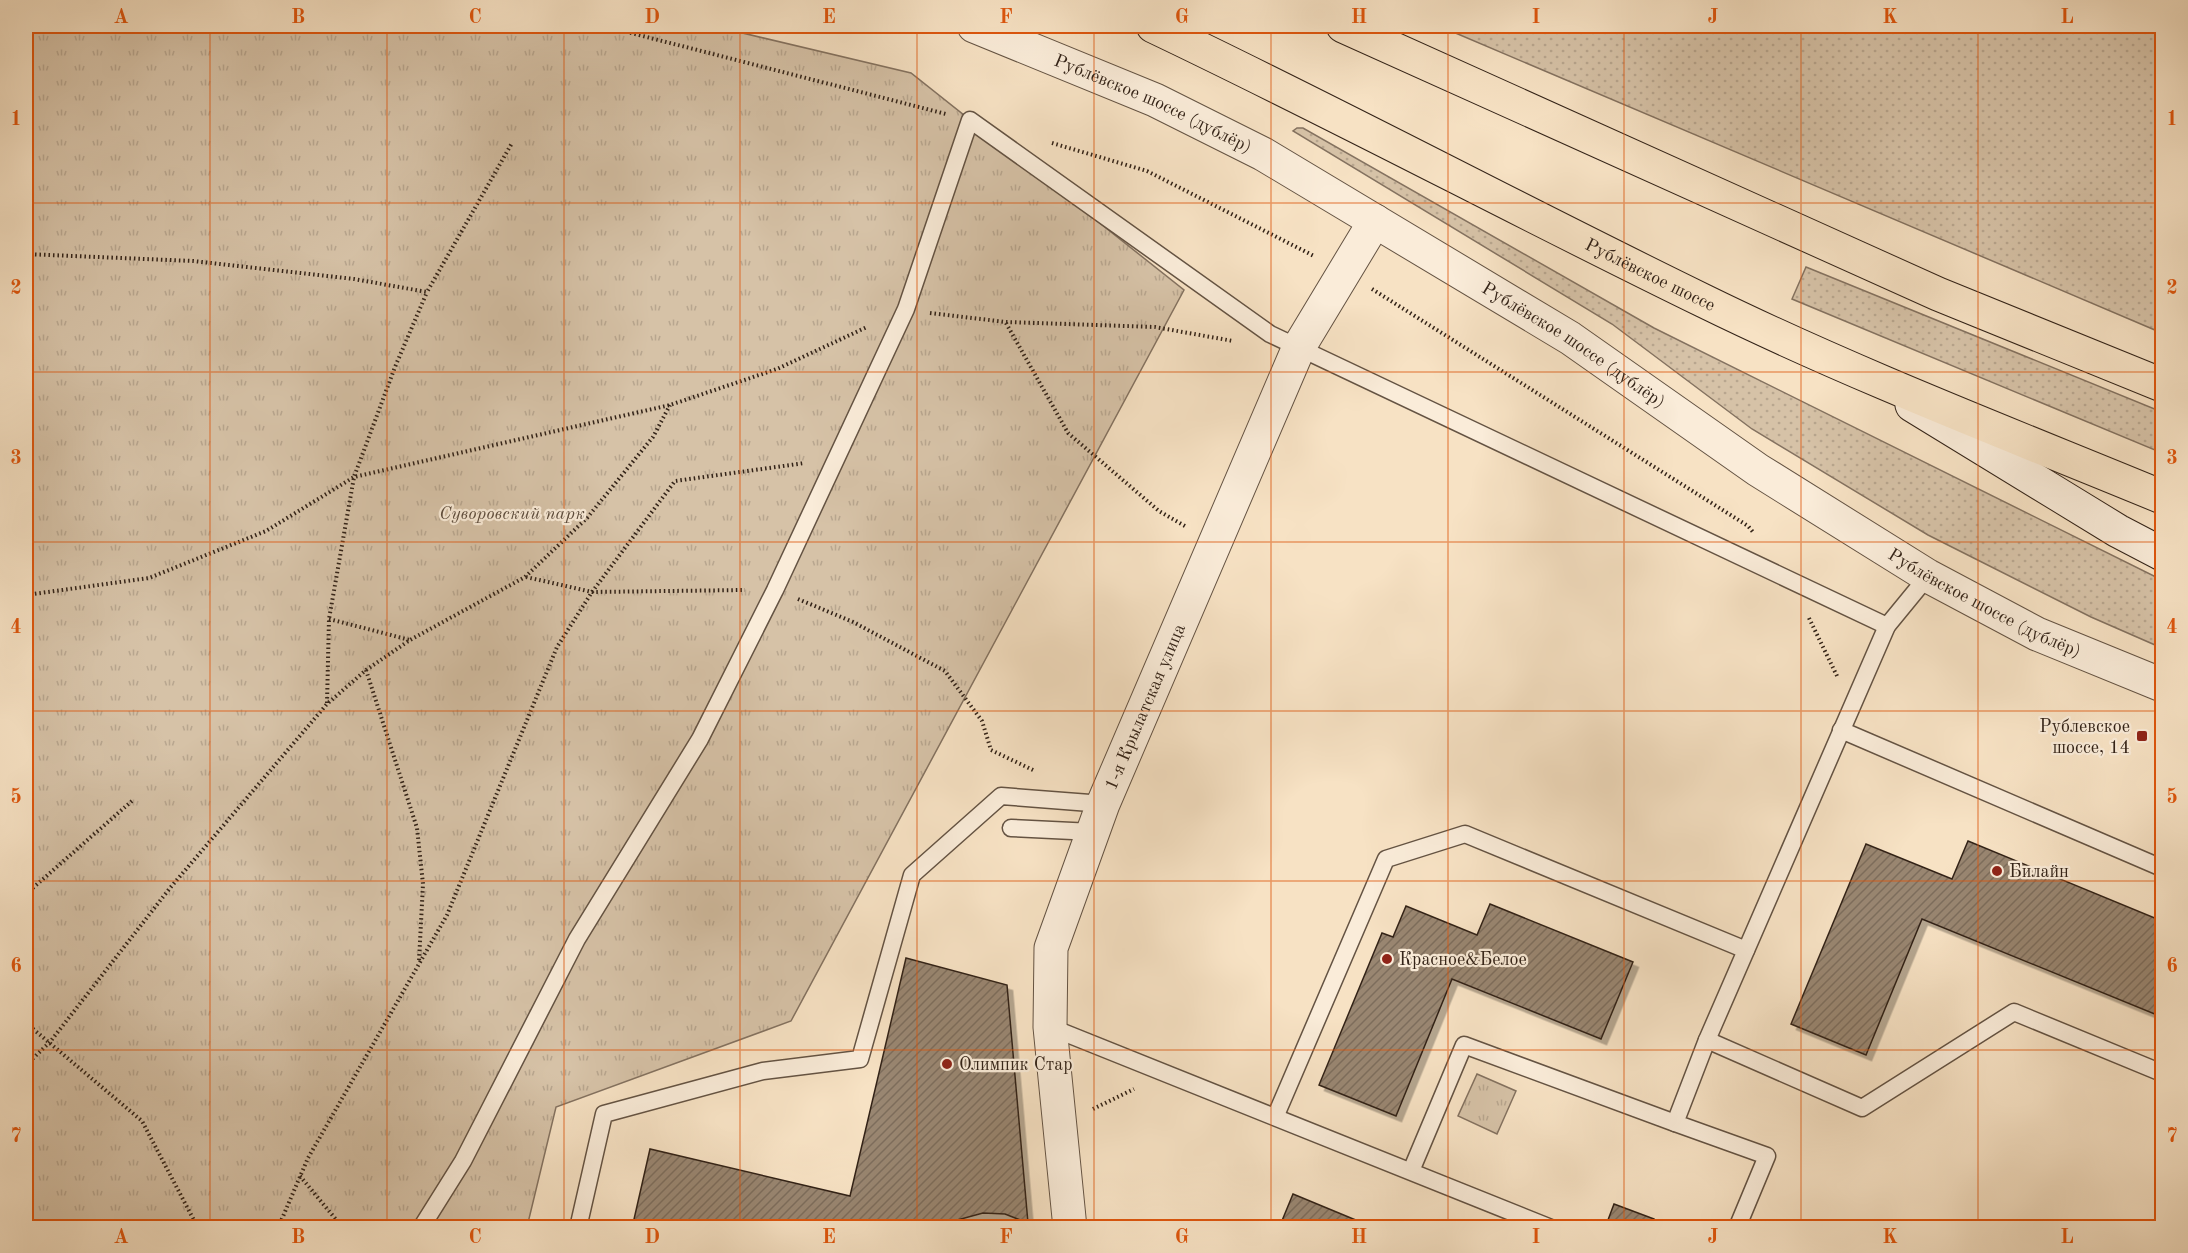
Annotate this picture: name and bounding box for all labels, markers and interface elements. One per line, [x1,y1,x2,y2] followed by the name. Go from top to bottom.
[113,8,129,28] text: A
[291,8,305,28] text: B
[468,8,482,28] text: C
[644,8,660,28] text: D
[822,8,836,28] text: E
[999,8,1013,28] text: F
[1175,8,1189,28] text: G
[1351,8,1367,28] text: H
[1532,8,1540,28] text: I
[1708,8,1719,28] text: J
[1882,8,1898,28] text: K
[2060,8,2074,28] text: L
[1051,52,1255,157] street label: Рублёвское шоссе (дублёр)
[10,110,22,130] text: 1
[2166,110,2178,130] text: 1
[1582,236,1718,315] street label: Рублёвское шоссе
[10,279,22,299] text: 2
[1478,279,1669,412] street label: Рублёвское шоссе (дублёр)
[2166,279,2178,299] text: 2
[10,449,22,469] text: 3
[2166,449,2178,469] text: 3
[439,505,585,523] park label: Суворовский парк
[1885,546,2084,661] street label: Рублёвское шоссе (дублёр)
[10,618,22,638] text: 4
[2166,618,2178,638] text: 4
[1102,621,1189,793] street label: 1-я Крылатская улица
[2039,718,2130,757] place label: Рублевское шоссе, 14
[2135,729,2149,743] marker: Рублевское шоссе, 14
[10,787,22,808] text: 5
[2166,787,2178,808] text: 5
[2009,863,2069,881] place label: Билайн
[1990,864,2004,878] marker: Билайн
[1399,951,1527,969] place label: Красное&Белое
[1380,952,1394,966] marker: Красное&Белое
[10,957,22,977] text: 6
[2166,957,2178,977] text: 6
[959,1056,1072,1074] place label: Олимпик Стар
[940,1057,954,1071] marker: Олимпик Стар
[10,1127,22,1147] text: 7
[2166,1127,2178,1147] text: 7
[113,1228,129,1248] text: A
[291,1228,305,1248] text: B
[468,1228,482,1248] text: C
[644,1228,660,1248] text: D
[822,1228,836,1248] text: E
[999,1228,1013,1248] text: F
[1175,1228,1189,1248] text: G
[1351,1228,1367,1248] text: H
[1532,1228,1540,1248] text: I
[1708,1228,1719,1248] text: J
[1882,1228,1898,1248] text: K
[2060,1228,2074,1248] text: L

